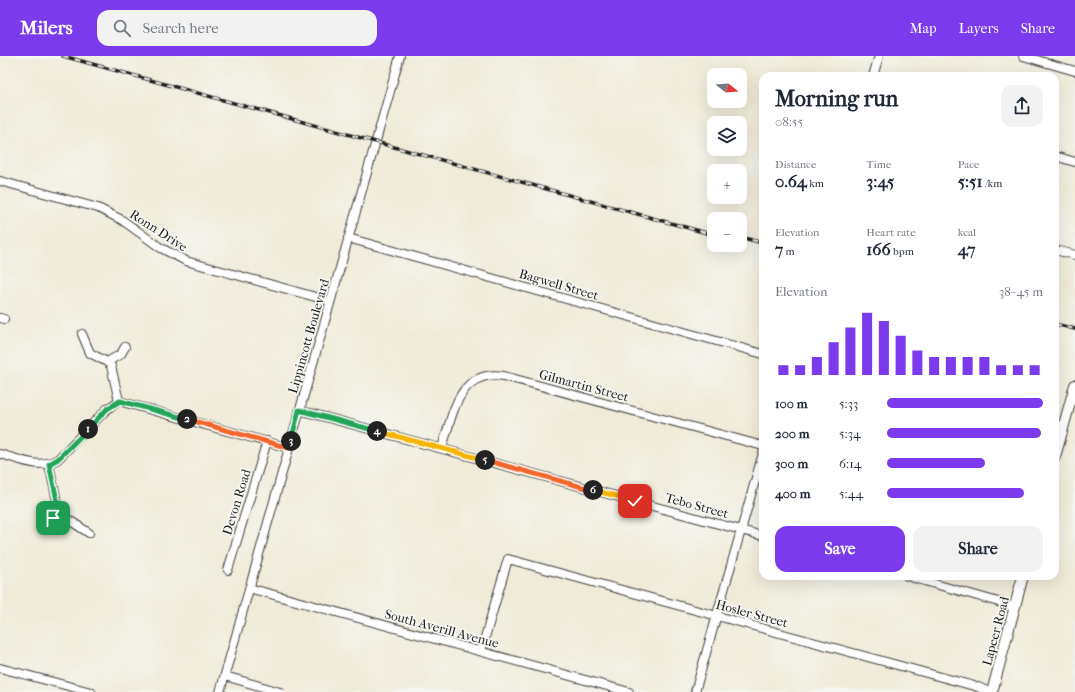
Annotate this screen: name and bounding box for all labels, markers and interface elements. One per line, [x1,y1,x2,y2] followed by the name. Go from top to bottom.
[97,10,377,46] search box
[20,17,73,39] text: Milers
[111,17,133,39] icon: search
[143,19,219,37] text: Search here
[910,20,937,37] text: Map
[959,20,999,37] text: Layers
[1021,20,1055,37] text: Share
[707,68,747,108] north arrow
[707,68,747,252] map controls
[1001,85,1043,127] button: share
[775,86,898,112] text: Morning run
[775,114,803,129] text: 08:55
[707,116,747,156] button: layers
[775,158,816,171] text: Distance
[866,158,891,171] text: Time
[958,158,980,171] text: Pace
[707,164,747,204] button: +
[775,171,807,191] text: 0.64
[866,171,894,191] text: 3:45
[958,171,983,191] text: 5:51
[807,177,824,190] text: km
[983,177,1002,190] text: /km
[127,206,191,255] street label: Ronn Drive
[707,212,747,252] button: −
[775,226,819,239] text: Elevation
[866,226,916,239] text: Heart rate
[958,226,976,239] text: kcal
[775,239,783,259] text: 7
[866,239,891,259] text: 166
[958,239,975,259] text: 47
[783,245,795,258] text: m
[891,245,914,258] text: bpm
[517,266,601,303] street label: Bagwell Street
[285,276,332,395] street label: Lippincott Boulevard
[775,284,828,299] text: Elevation
[999,284,1043,299] text: 38–45 m
[537,366,631,405] street label: Gilmartin Street
[775,396,808,411] text: 100 m
[839,396,858,411] text: 5:33
[177,409,197,429] pin: 2
[184,412,190,425] text: 2
[78,419,98,439] pin: 1
[367,421,387,441] pin: 4
[86,422,90,435] text: 1
[374,424,380,437] text: 4
[775,426,810,441] text: 200 m
[839,426,861,441] text: 5:34
[281,431,301,451] pin: 3
[289,434,293,447] text: 3
[475,450,495,470] pin: 5
[483,453,487,466] text: 5
[775,456,808,471] text: 300 m
[839,456,862,471] text: 6:14
[219,466,254,537] street label: Devon Road
[583,480,603,500] pin: 6
[590,483,596,496] text: 6
[618,484,652,518] pin
[775,486,811,501] text: 400 m
[839,486,863,501] text: 5:44
[624,490,646,512] icon: check
[664,490,730,521] street label: Tebo Street
[36,501,70,535] pin
[42,507,64,529] icon: arrive
[775,526,905,572] button: Save
[913,526,1043,572] button: Share
[979,594,1012,667] street label: Lapeer Road
[714,597,790,630] street label: Hosler Street
[383,606,501,651] street label: South Averill Avenue

